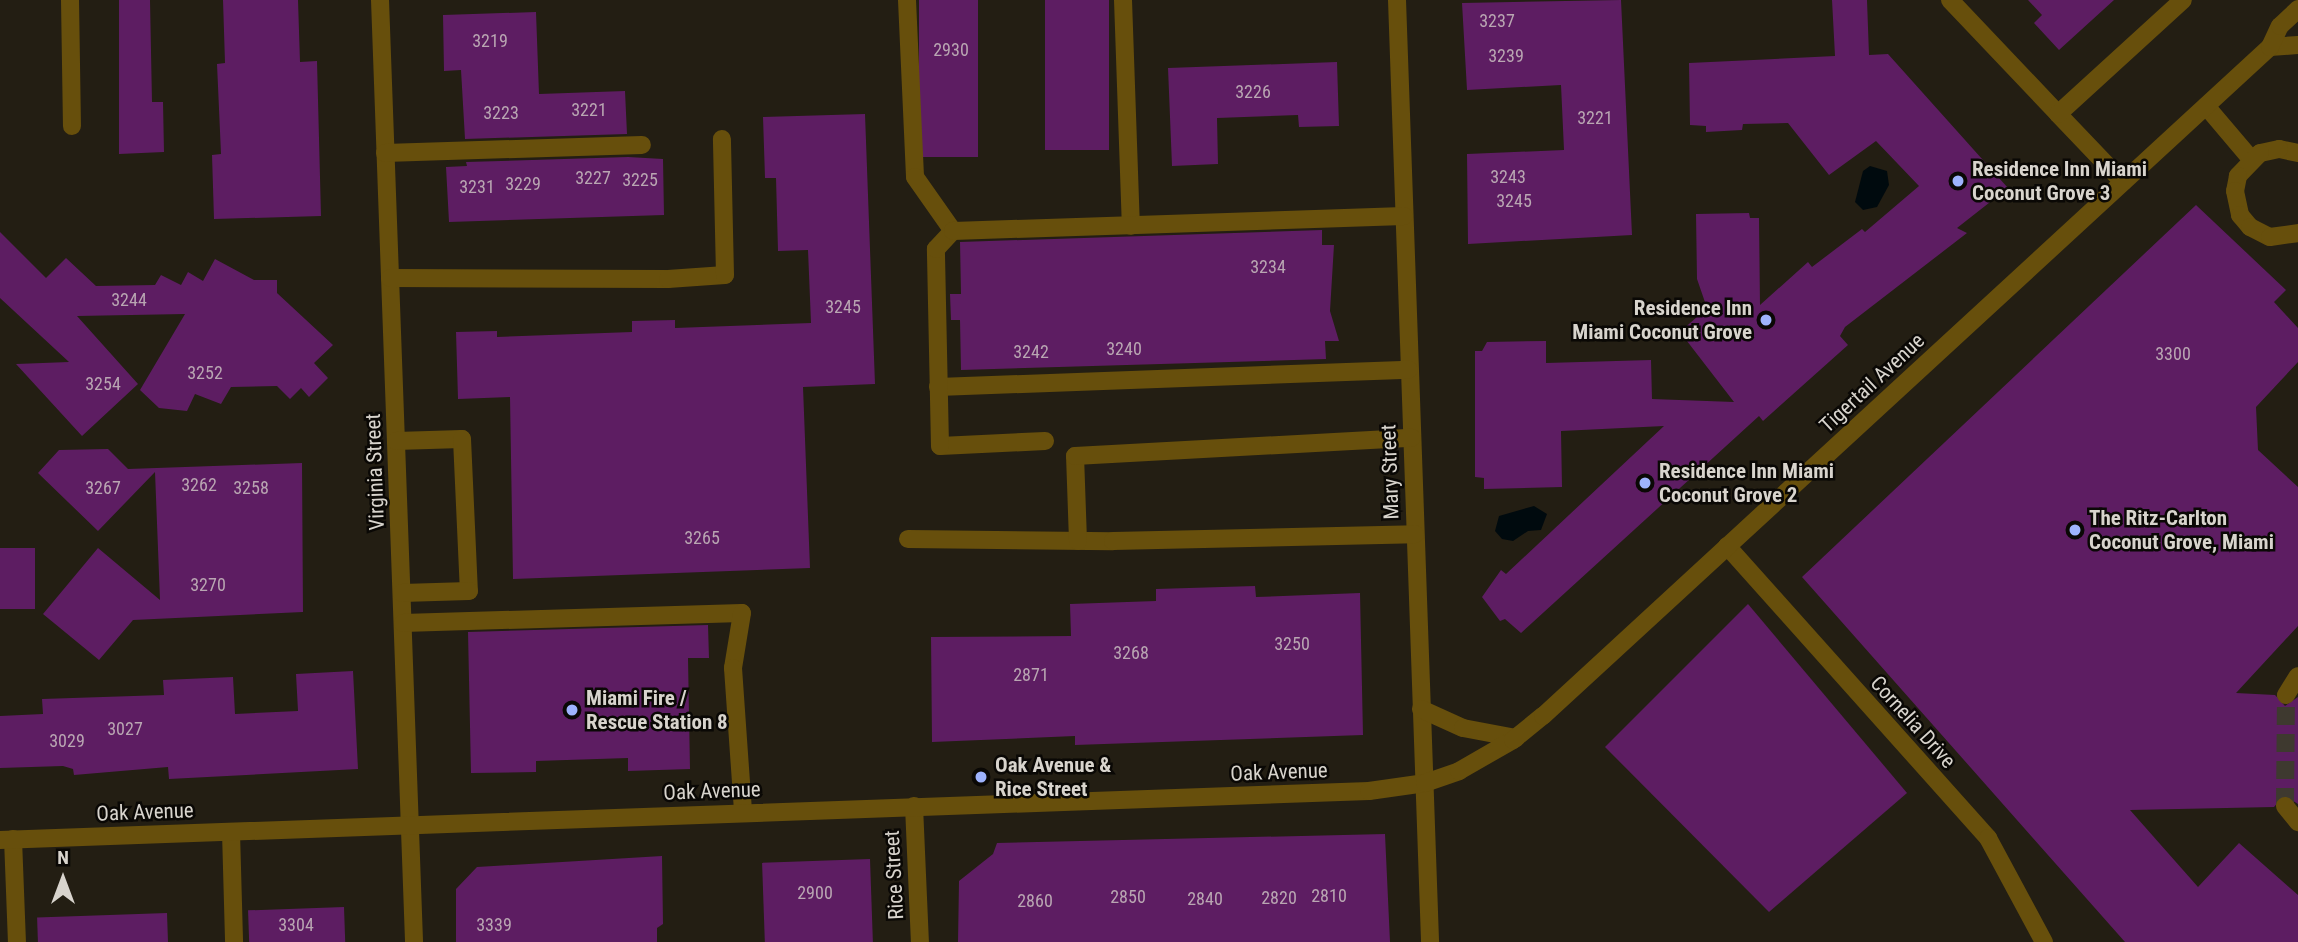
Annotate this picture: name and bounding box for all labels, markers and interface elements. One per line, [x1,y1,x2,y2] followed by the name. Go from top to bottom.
[1479,10,1515,32] house number: 3237
[472,30,508,52] house number: 3219
[933,39,969,61] house number: 2930
[1488,45,1524,67] house number: 3239
[1235,81,1271,103] house number: 3226
[571,99,607,121] house number: 3221
[483,102,519,124] house number: 3223
[1577,107,1613,129] house number: 3221
[1972,156,2147,206] place label: Residence Inn Miami Coconut Grove 3
[1490,166,1526,188] house number: 3243
[575,167,611,189] house number: 3227
[622,169,658,191] house number: 3225
[505,173,541,195] house number: 3229
[1950,173,1966,189] marker: Residence Inn Miami Coconut Grove 3
[459,176,495,198] house number: 3231
[1496,190,1532,212] house number: 3245
[1250,256,1286,278] house number: 3234
[111,289,147,311] house number: 3244
[1572,295,1752,345] place label: Residence Inn Miami Coconut Grove
[825,296,861,318] house number: 3245
[1758,312,1774,328] marker: Residence Inn Miami Coconut Grove
[1814,328,1930,438] street label: Tigertail Avenue
[1106,338,1142,360] house number: 3240
[1013,341,1049,363] house number: 3242
[2155,343,2191,365] house number: 3300
[187,362,223,384] house number: 3252
[85,373,121,395] house number: 3254
[360,413,390,531] street label: Virginia Street
[1376,424,1404,520] street label: Mary Street
[1659,458,1834,508] place label: Residence Inn Miami Coconut Grove 2
[181,474,217,496] house number: 3262
[1637,475,1653,491] marker: Residence Inn Miami Coconut Grove 2
[85,477,121,499] house number: 3267
[233,477,269,499] house number: 3258
[2089,505,2274,555] place label: The Ritz-Carlton Coconut Grove, Miami
[2067,522,2083,538] marker: The Ritz-Carlton Coconut Grove, Miami
[684,527,720,549] house number: 3265
[190,574,226,596] house number: 3270
[1274,633,1310,655] house number: 3250
[1113,642,1149,664] house number: 3268
[1013,664,1049,686] house number: 2871
[1865,671,1961,773] street label: Cornelia Drive
[586,685,728,735] place label: Miami Fire / Rescue Station 8
[564,702,580,718] marker: Miami Fire / Rescue Station 8
[107,718,143,740] house number: 3027
[49,730,85,752] house number: 3029
[995,752,1112,802] place label: Oak Avenue & Rice Street
[1230,758,1328,786] street label: Oak Avenue
[973,769,989,785] marker: Oak Avenue & Rice Street
[663,777,761,805] street label: Oak Avenue
[96,798,194,826] street label: Oak Avenue
[879,830,909,920] street label: Rice Street
[28,844,98,914] north arrow
[57,846,69,869] text: N
[797,882,833,904] house number: 2900
[1311,885,1347,907] house number: 2810
[1110,886,1146,908] house number: 2850
[1261,887,1297,909] house number: 2820
[1187,888,1223,910] house number: 2840
[1017,890,1053,912] house number: 2860
[278,914,314,936] house number: 3304
[476,914,512,936] house number: 3339

